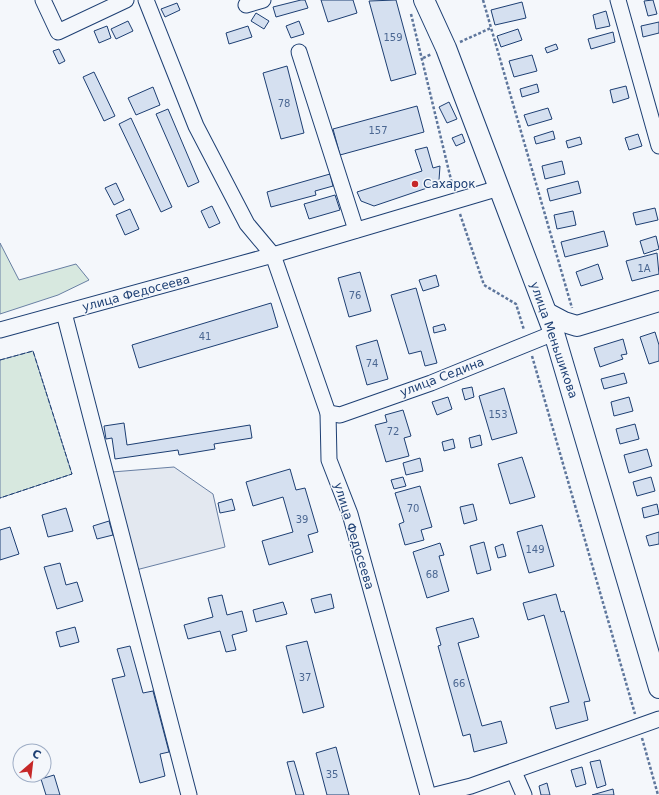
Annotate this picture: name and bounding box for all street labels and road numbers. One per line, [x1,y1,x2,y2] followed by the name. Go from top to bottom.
[81,272,191,314] street label: улица Федосеева
[527,280,581,400] street label: улица Меньшикова
[398,355,486,399] street label: улица Седина
[331,481,377,591] street label: улица Федосеева

